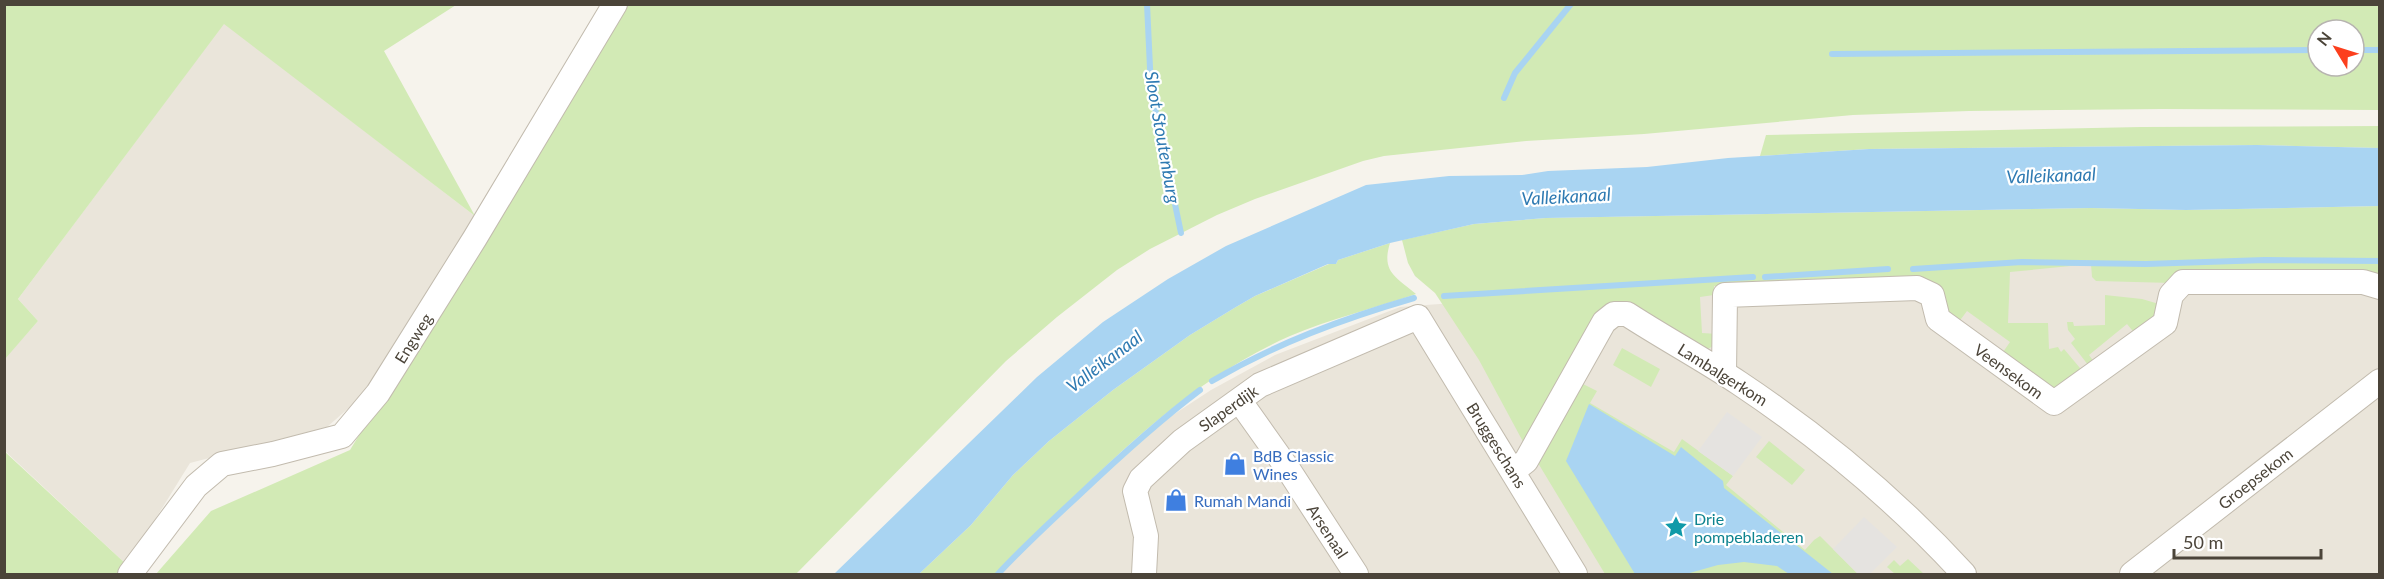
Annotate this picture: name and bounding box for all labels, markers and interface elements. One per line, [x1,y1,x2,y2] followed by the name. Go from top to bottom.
[2306,18,2366,78] north arrow
[2313,28,2335,49] text: N
[1141,69,1186,205] water label: Sloot Stoutenburg
[2006,162,2096,188] water label: Valleikanaal
[1521,183,1611,209] water label: Valleikanaal
[390,309,436,367] street label: Engweg
[1062,325,1146,397] water label: Valleikanaal
[1675,339,1771,409] street label: Lambalgerkom
[1971,340,2047,402] street label: Veensekom
[1195,380,1262,435] street label: Slaperdijk
[1463,399,1531,491] street label: Bruggeschans
[2214,443,2296,513] street label: Groepsekom
[1253,446,1335,483] place label: BdB Classic Wines
[1222,451,1248,477] shop icon: BdB Classic Wines
[1163,487,1189,513] shop icon: Rumah Mandi
[1194,491,1291,510] place label: Rumah Mandi
[1304,500,1352,562] street label: Arsenaal
[1694,509,1804,546] place label: Drie pompebladeren
[1663,514,1689,540] place icon: Drie pompebladeren
[2174,522,2321,560] scale bar
[2183,531,2223,553] text: 50 m

